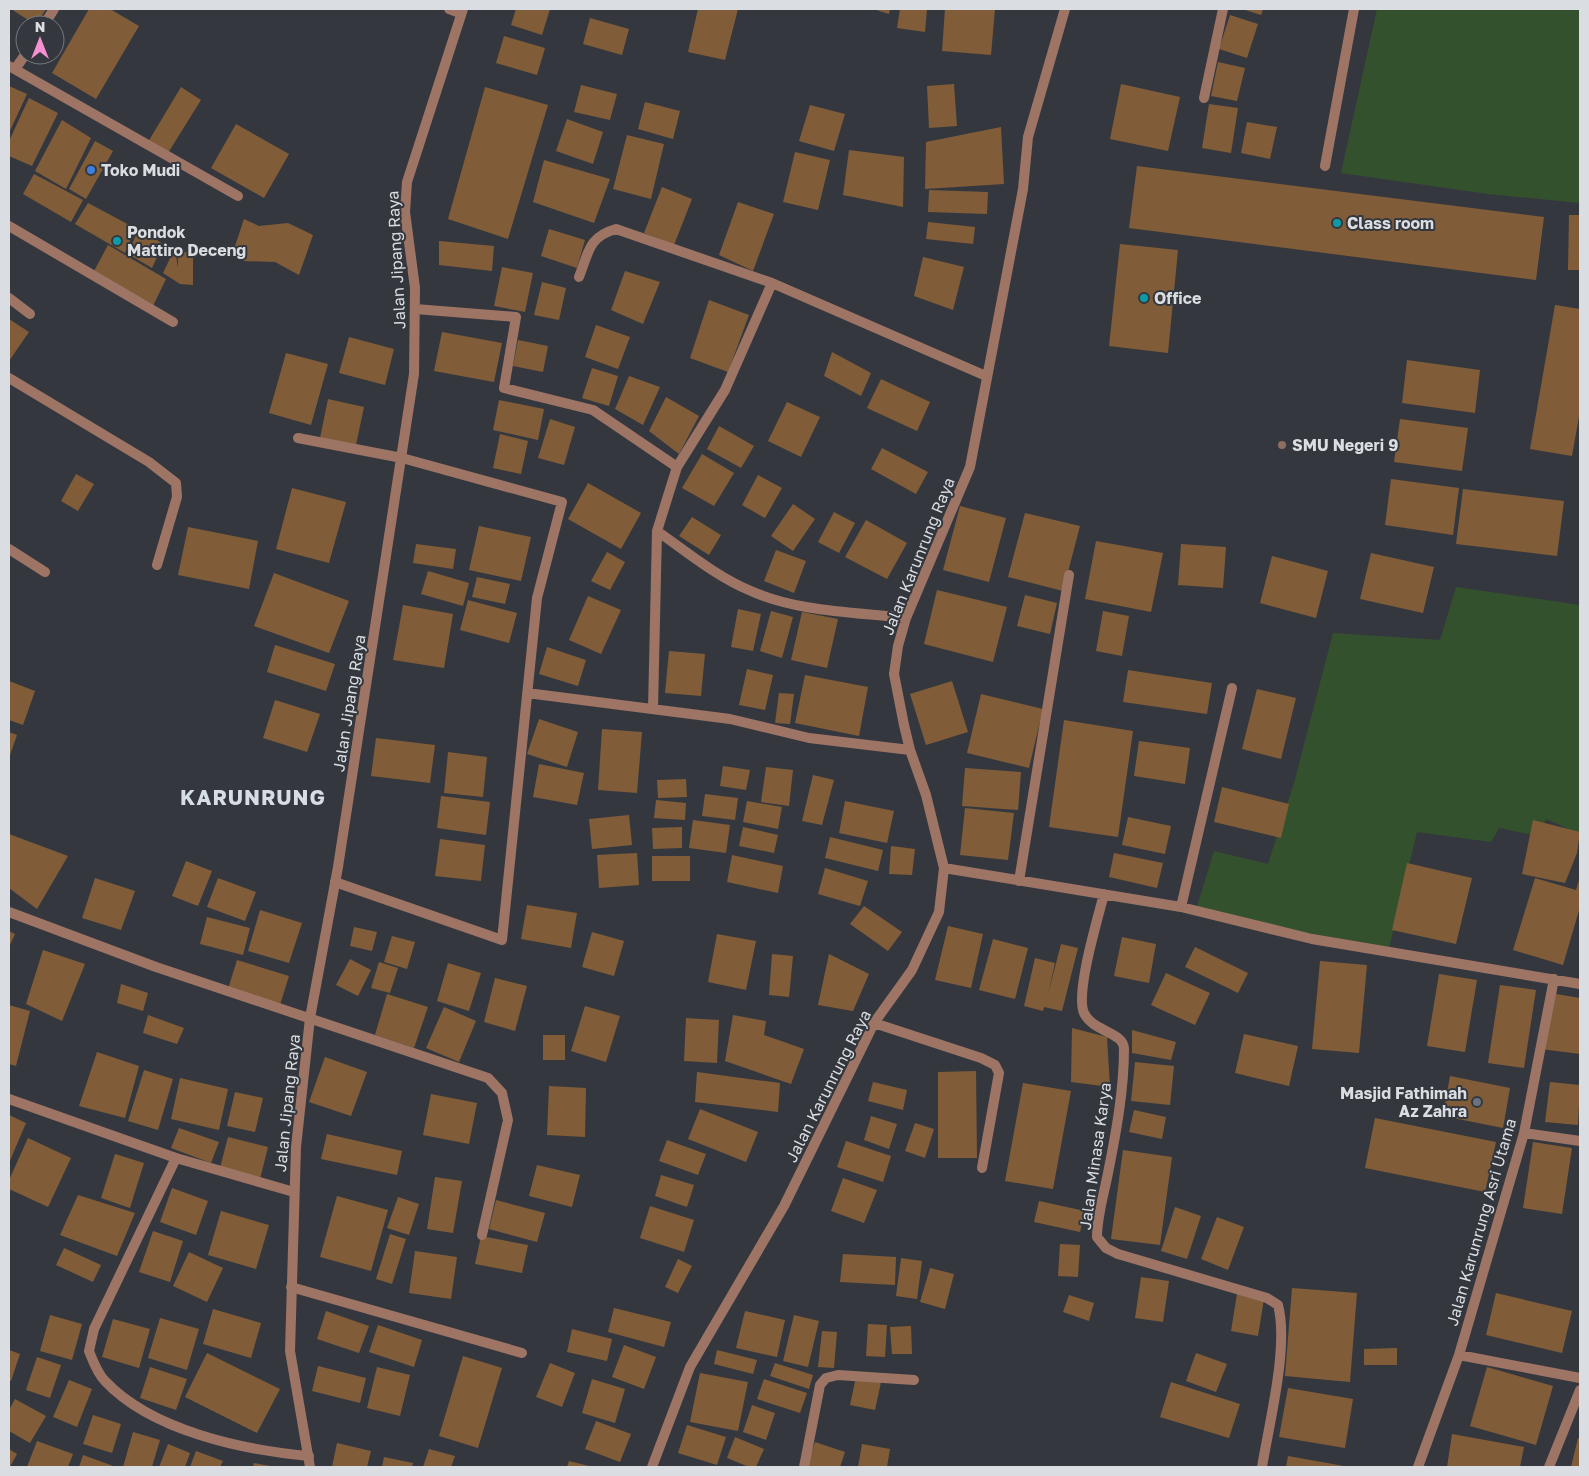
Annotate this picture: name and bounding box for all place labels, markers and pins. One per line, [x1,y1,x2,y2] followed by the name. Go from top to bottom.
[101,160,180,180] place label: Toko Mudi
[85,164,97,176] marker: Toko Mudi
[1347,213,1434,233] place label: Class room
[1331,217,1343,229] marker: Class room
[127,222,246,260] place label: Pondok Mattiro Deceng
[111,235,123,247] marker: Pondok Mattiro Deceng
[1154,288,1201,308] place label: Office
[1138,292,1150,304] marker: Office
[1292,435,1398,455] place label: SMU Negeri 9
[1276,439,1288,451] marker: SMU Negeri 9
[1340,1083,1467,1121] place label: Masjid Fathimah Az Zahra
[1471,1096,1483,1108] marker: Masjid Fathimah Az Zahra

